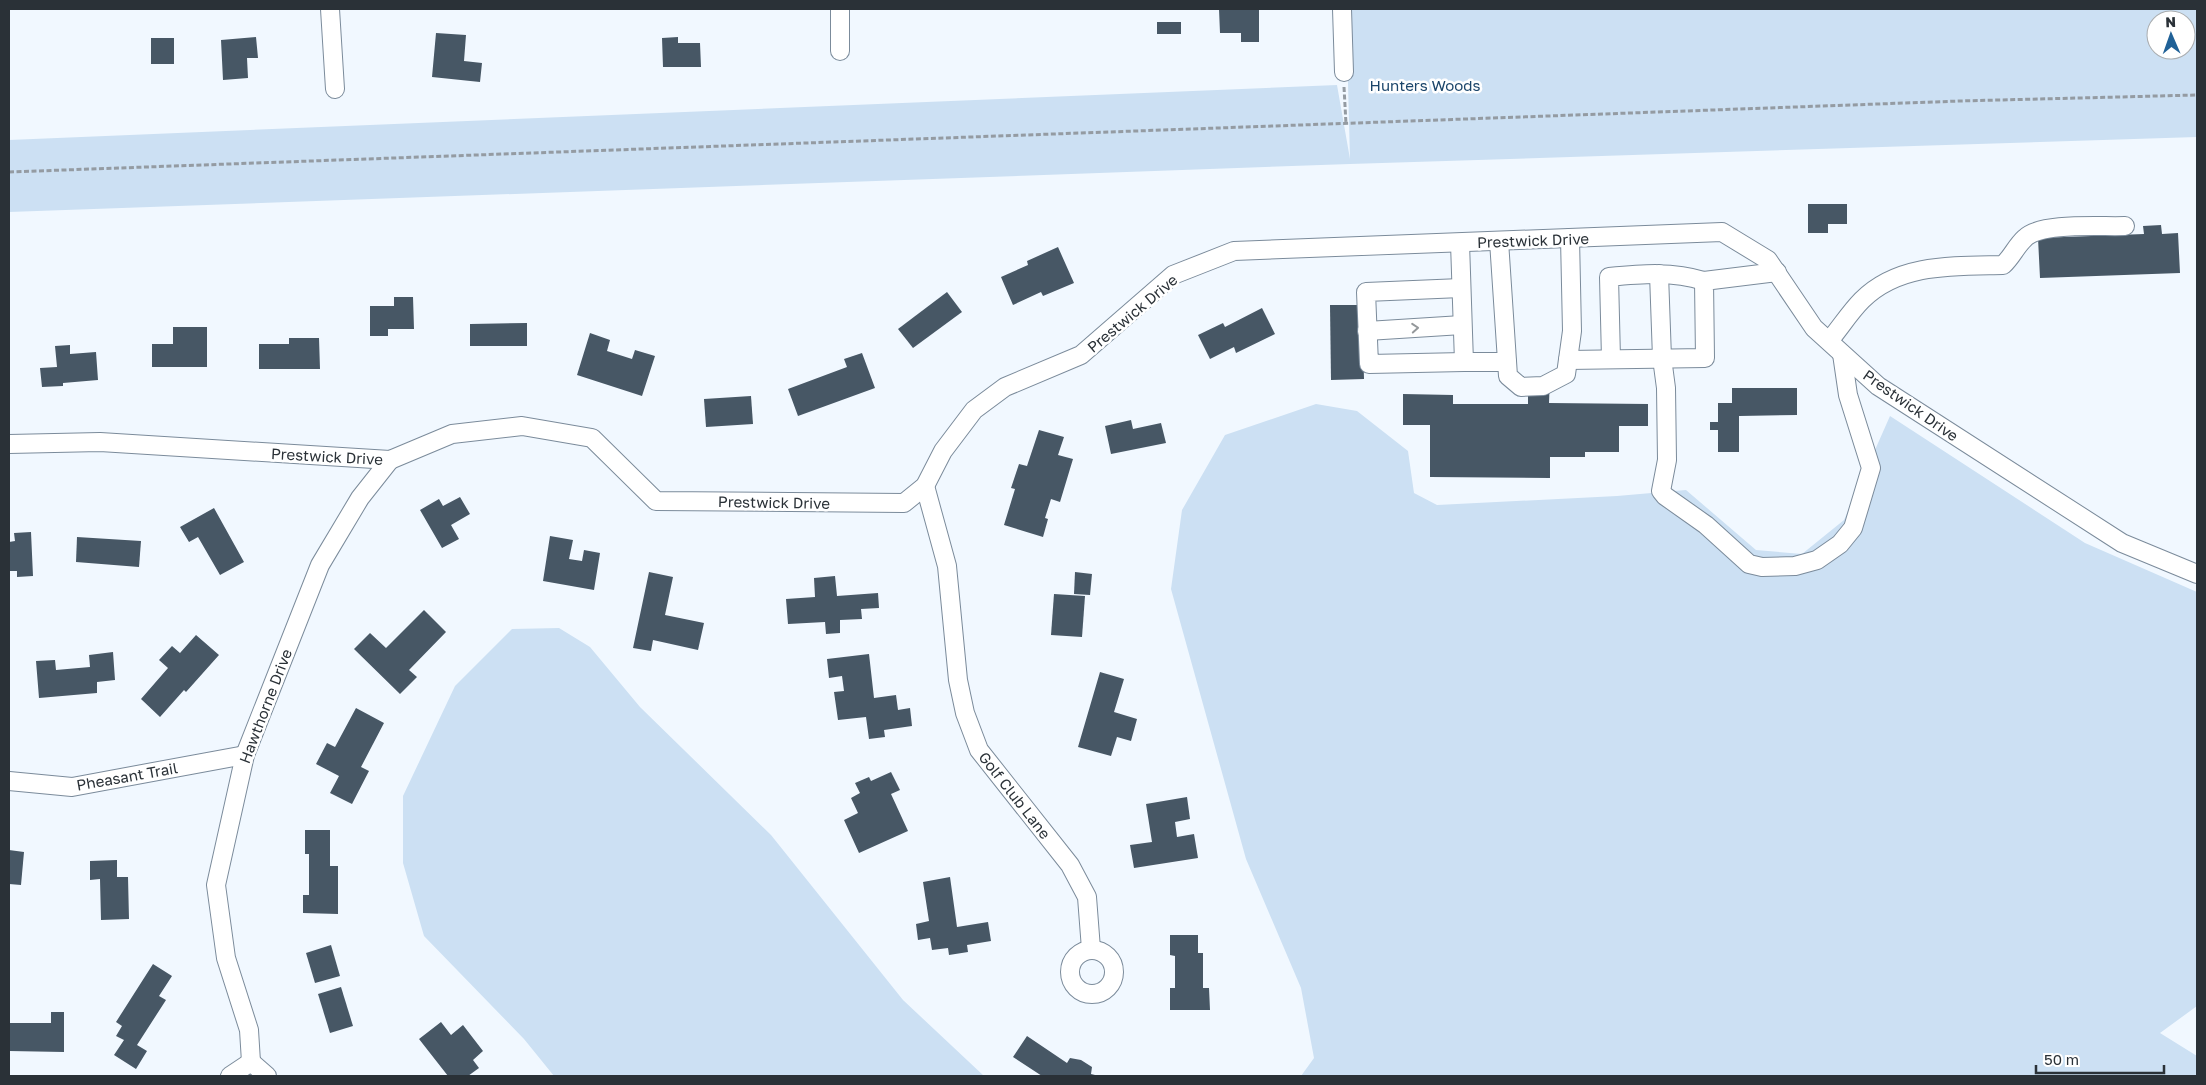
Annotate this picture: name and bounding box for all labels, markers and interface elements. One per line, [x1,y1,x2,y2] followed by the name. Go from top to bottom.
[2146,10,2196,60] north arrow
[2165,13,2176,30] text: N
[1370,76,1480,94] park label: Hunters Woods
[1477,229,1590,251] street label: Prestwick Drive
[1083,270,1181,356] street label: Prestwick Drive
[1411,323,1419,334] one-way arrow
[1860,365,1962,445] street label: Prestwick Drive
[271,444,384,468] street label: Prestwick Drive
[718,492,830,512] street label: Prestwick Drive
[235,646,295,766] street label: Hawthorne Drive
[975,748,1055,842] street label: Golf Club Lane
[75,758,179,794] street label: Pheasant Trail
[2036,1042,2164,1074] scale bar
[2044,1050,2079,1068] text: 50 m

